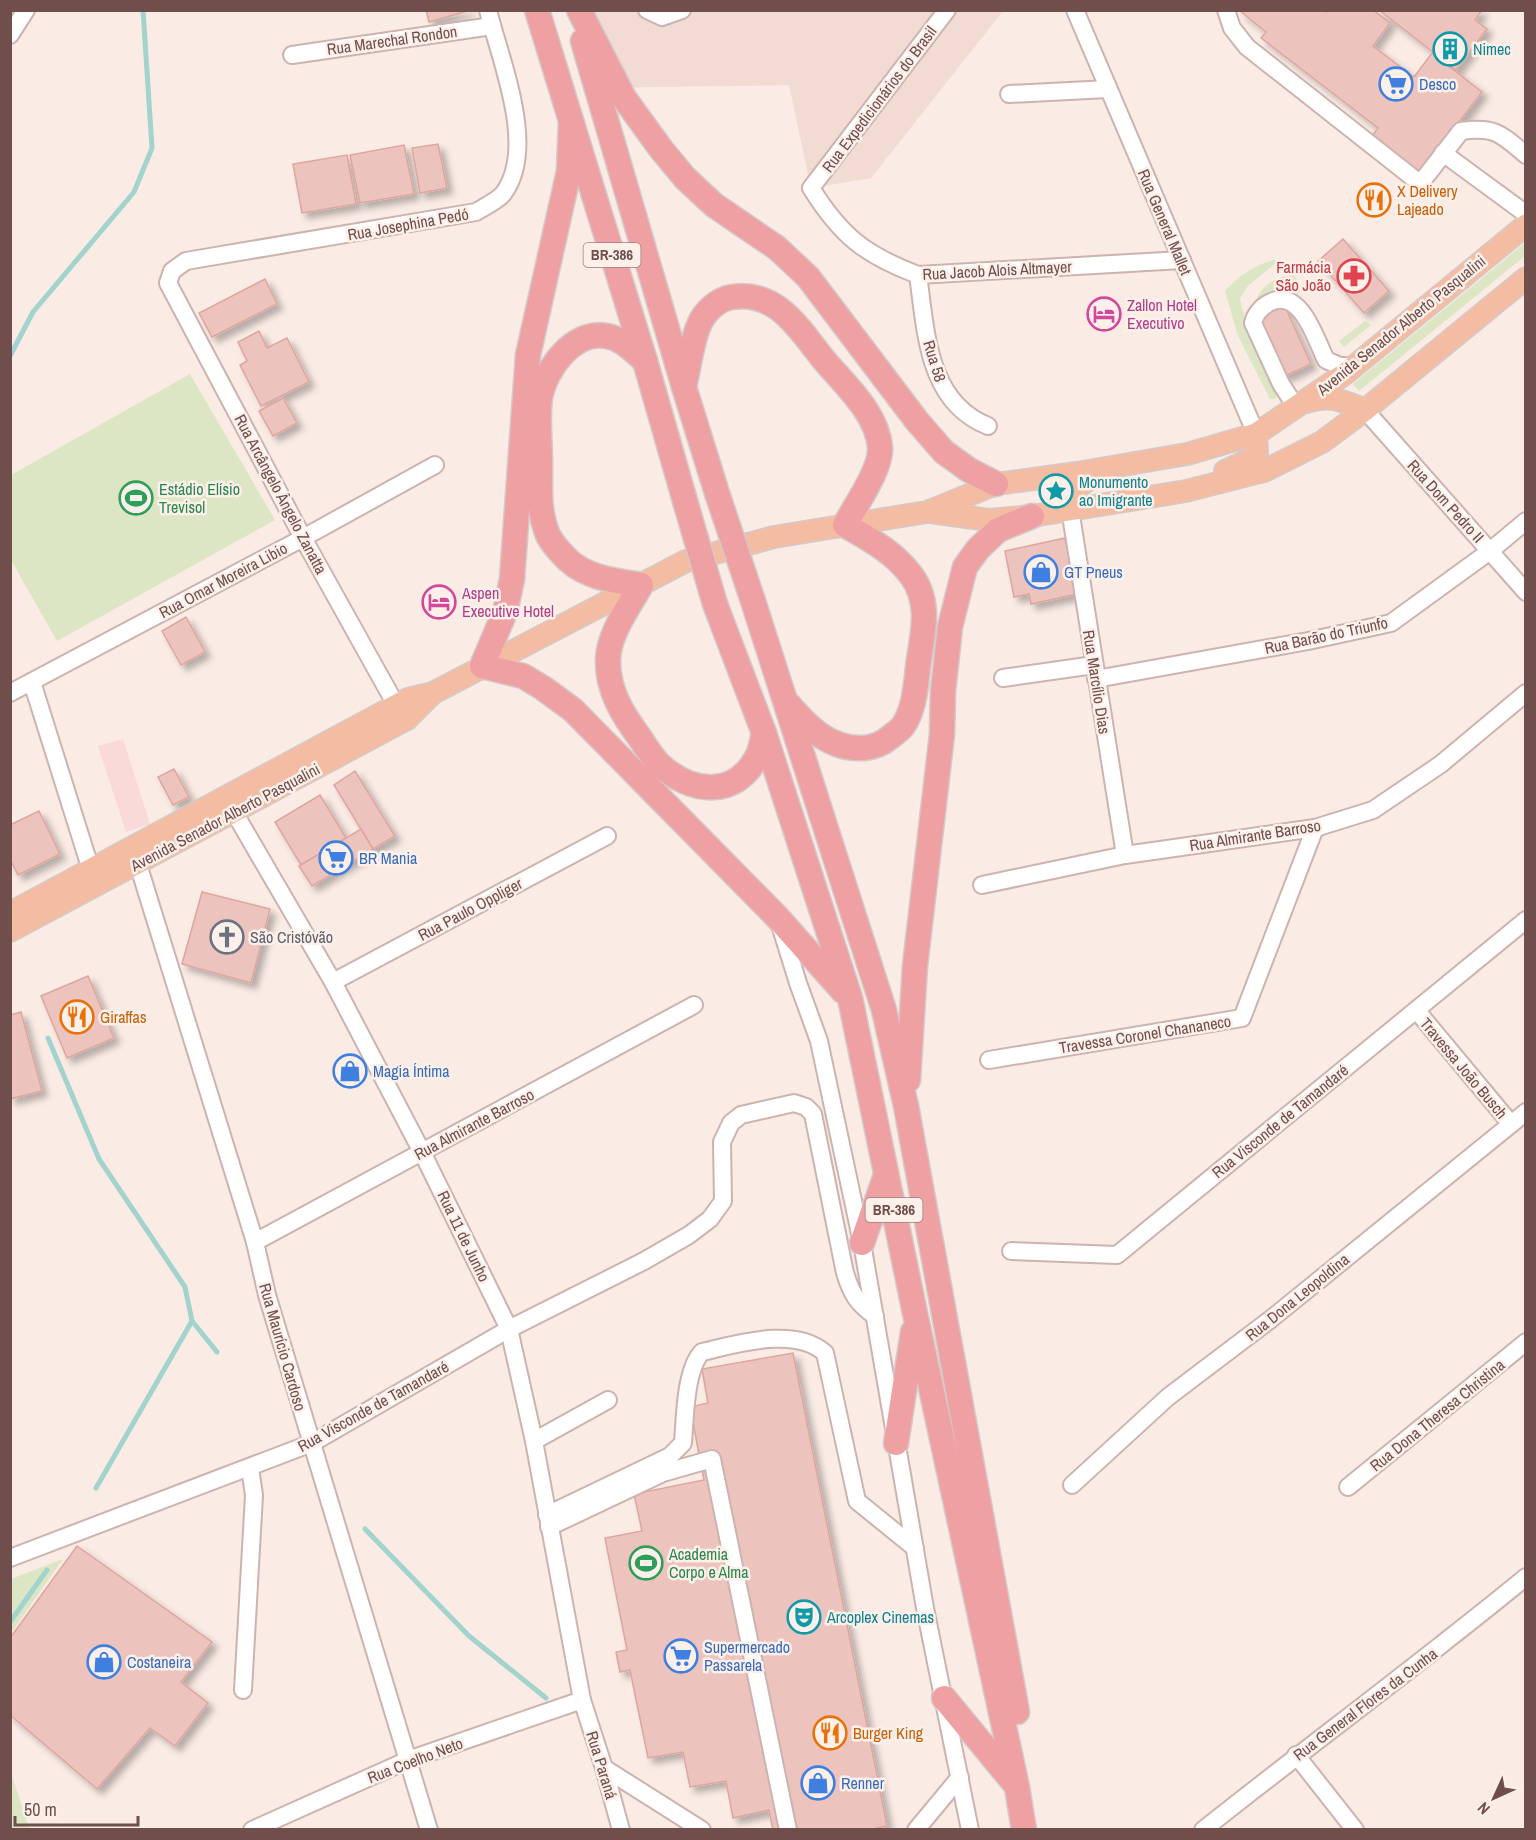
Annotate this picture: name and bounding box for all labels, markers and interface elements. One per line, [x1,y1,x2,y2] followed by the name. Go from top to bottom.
[325,20,459,60] street label: Rua Marechal Rondon
[817,21,941,177] street label: Rua Expedicionários do Brasil
[1432,31,1468,67] building icon: Nimec
[1473,38,1511,60] place label: Nimec
[1378,66,1414,102] supermarket icon: Desco
[1419,73,1456,95] place label: Desco
[1133,166,1197,279] street label: Rua General Mallet
[1397,180,1458,220] place label: X Delivery Lajeado
[1356,182,1392,218] restaurant icon: X Delivery Lajeado
[346,203,470,245] street label: Rua Josephina Pedó
[584,243,640,267] road number: BR-386
[1311,250,1490,401] street label: Avenida Senador Alberto Pasqualini
[922,255,1073,285] street label: Rua Jacob Alois Altmayer
[1276,256,1332,296] place label: Farmácia São João
[1336,258,1372,294] pharmacy icon: Farmácia São João
[1127,294,1197,334] place label: Zallon Hotel Executivo
[1086,296,1122,332] hotel icon: Zallon Hotel Executivo
[918,338,952,384] street label: Rua 58
[230,410,333,578] street label: Rua Arcângelo Ângelo Zanatta
[1403,455,1489,547] street label: Rua Dom Pedro II
[1079,471,1153,511] place label: Monumento ao Imigrante
[1038,473,1074,509] place icon: Monumento ao Imigrante
[159,478,240,518] place label: Estádio Elísio Trevisol
[118,480,154,516] sports icon: Estádio Elísio Trevisol
[155,537,291,623] street label: Rua Omar Moreira Libio
[1023,554,1059,590] shop icon: GT Pneus
[1064,561,1123,583] place label: GT Pneus
[461,582,554,622] place label: Aspen Executive Hotel
[421,584,457,620] hotel icon: Aspen Executive Hotel
[1262,611,1390,659] street label: Rua Barão do Triunfo
[1078,628,1116,736] street label: Rua Marcílio Dias
[126,758,323,877] street label: Avenida Senador Alberto Pasqualini
[1188,814,1322,856] street label: Rua Almirante Barroso
[318,840,354,876] supermarket icon: BR Mania
[359,847,418,869] place label: BR Mania
[414,872,527,946] street label: Rua Paulo Oppliger
[209,919,245,955] church icon: São Cristóvão
[250,926,333,948] place label: São Cristóvão
[59,999,95,1035] restaurant icon: Giraffas
[100,1006,146,1028] place label: Giraffas
[1057,1010,1233,1058] street label: Travessa Coronel Chananeco
[1415,1013,1513,1123] street label: Travessa João Busch
[332,1053,368,1089] shop icon: Magia Íntima
[1207,1059,1353,1183] street label: Rua Visconde de Tamandaré
[373,1060,450,1082] place label: Magia Íntima
[410,1083,538,1165] street label: Rua Almirante Barroso
[432,1187,496,1285] street label: Rua 11 de Junho
[866,1198,922,1222] road number: BR-386
[1240,1248,1354,1346] street label: Rua Dona Leopoldina
[254,1281,312,1413] street label: Rua Maurício Cardoso
[1365,1353,1510,1476] street label: Rua Dona Theresa Christina
[293,1355,453,1457] street label: Rua Visconde de Tamandaré
[668,1543,749,1583] place label: Academia Corpo e Alma
[628,1545,664,1581] sports icon: Academia Corpo e Alma
[786,1599,822,1635] theatre icon: Arcoplex Cinemas
[826,1606,934,1628] place label: Arcoplex Cinemas
[704,1636,790,1676] place label: Supermercado Passarela
[663,1638,699,1674] supermarket icon: Supermercado Passarela
[1288,1642,1442,1765] street label: Rua General Flores da Cunha
[86,1644,122,1680] shop icon: Costaneira
[127,1651,192,1673] place label: Costaneira
[812,1715,848,1751] restaurant icon: Burger King
[853,1722,924,1744] place label: Burger King
[581,1728,623,1802] street label: Rua Paraná
[364,1732,466,1788] street label: Rua Coelho Neto
[800,1765,836,1801] shop icon: Renner
[1464,1768,1524,1828] north arrow
[841,1772,885,1794] place label: Renner
[15,1789,138,1827] scale bar
[24,1797,57,1822] text: 50 m
[1472,1797,1495,1820] text: N

